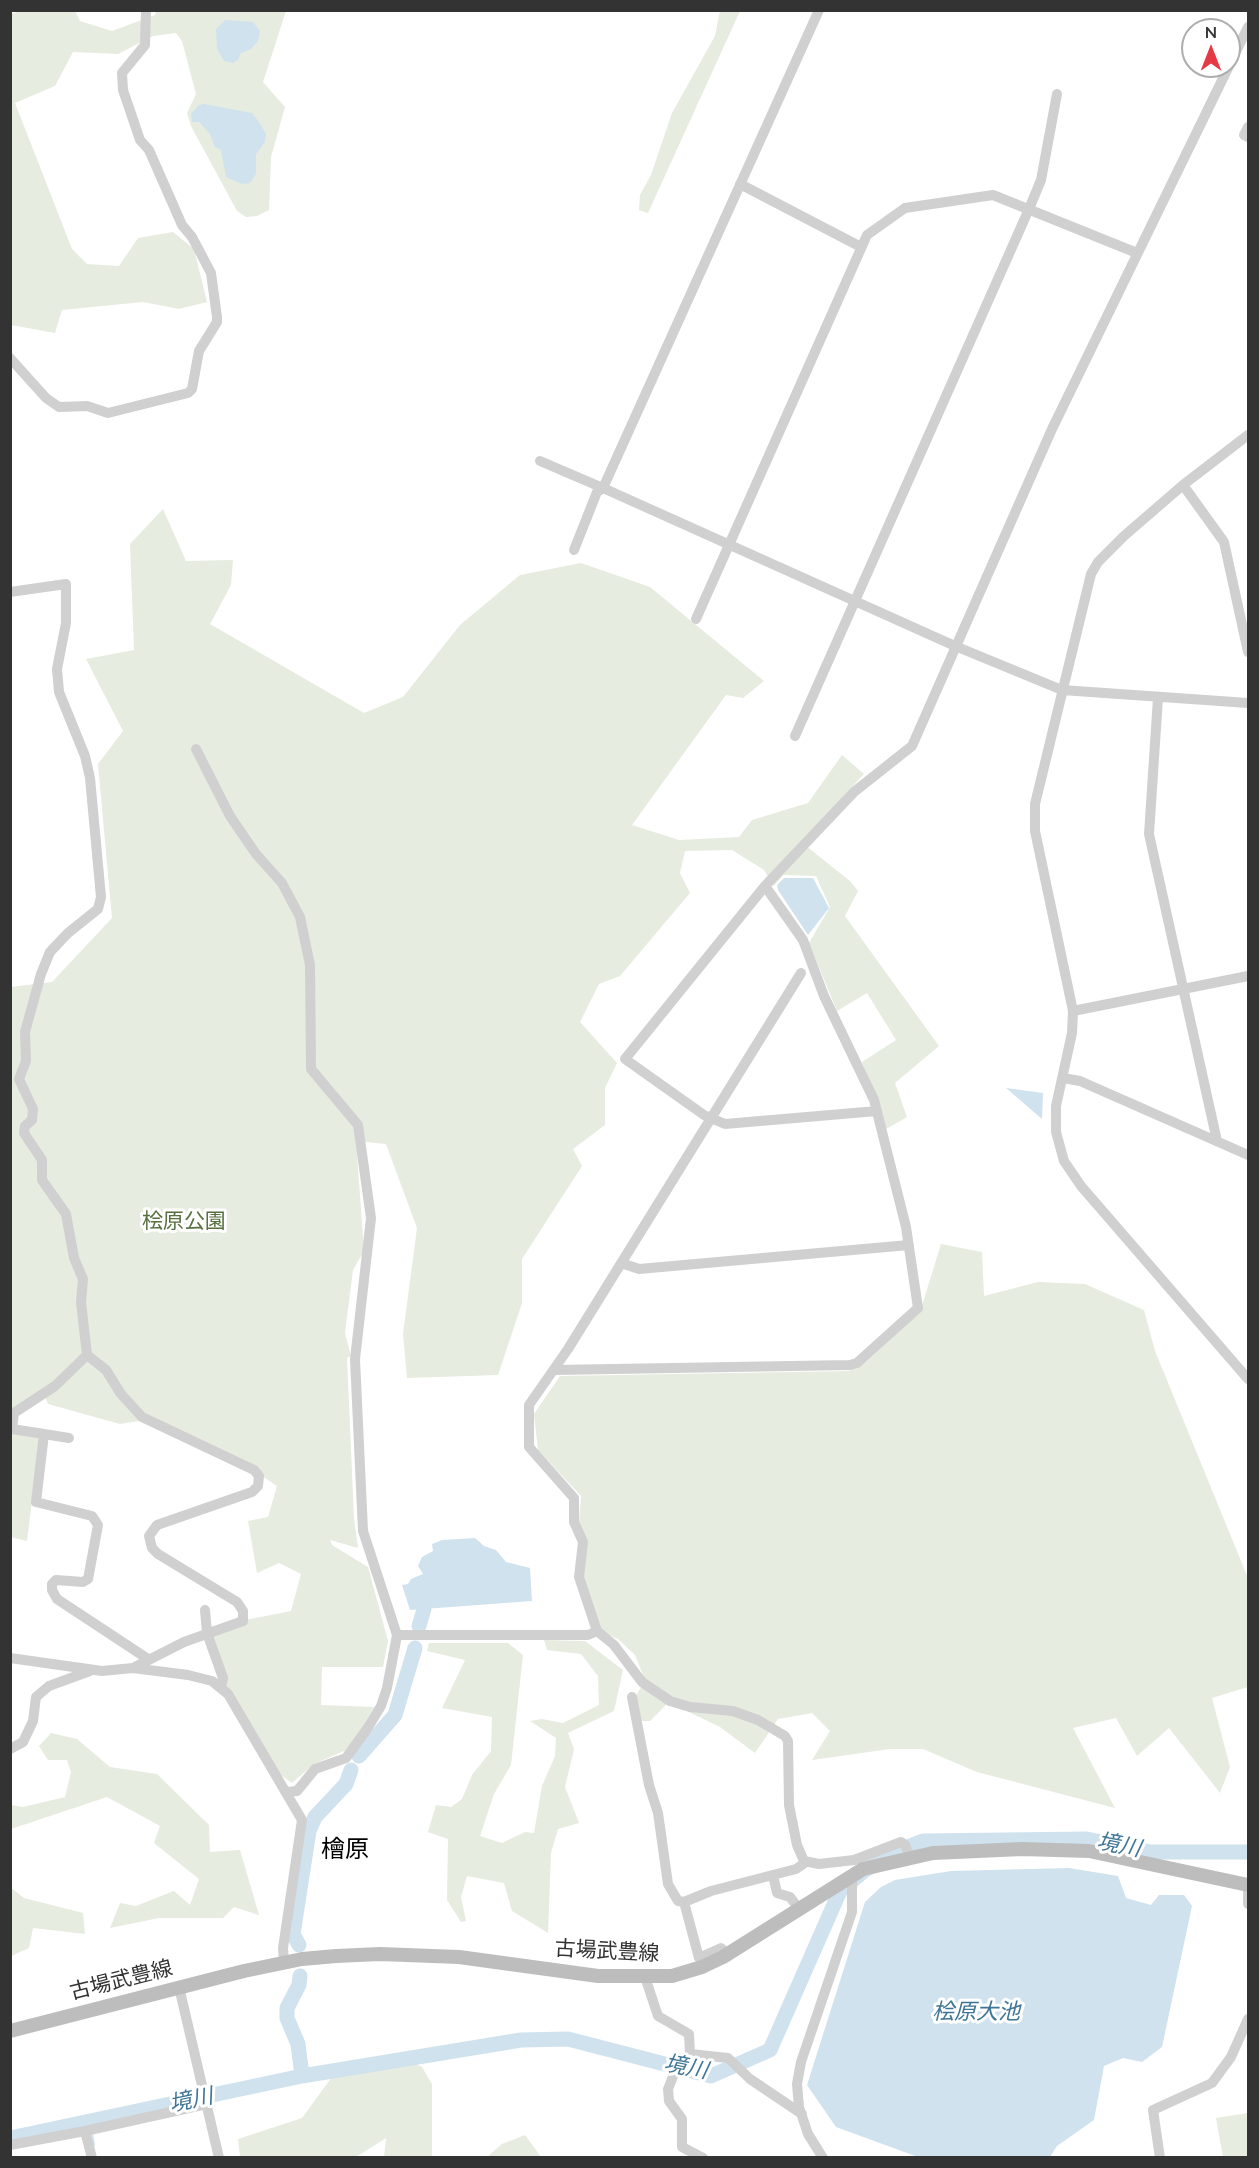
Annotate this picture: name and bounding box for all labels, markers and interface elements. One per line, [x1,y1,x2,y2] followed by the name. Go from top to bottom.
[1181,18,1241,78] north arrow
[1205,22,1217,41] text: N
[142,1208,226,1234] park label: 桧原公園
[1095,1828,1143,1862] water label: 境川
[321,1835,369,1863] district label: 檜原
[554,1936,660,1966] street label: 古場武豊線
[67,1955,175,2005] street label: 古場武豊線
[932,1999,1020,2025] water label: 桧原大池
[662,2050,710,2084] water label: 境川
[167,2083,215,2117] water label: 境川

